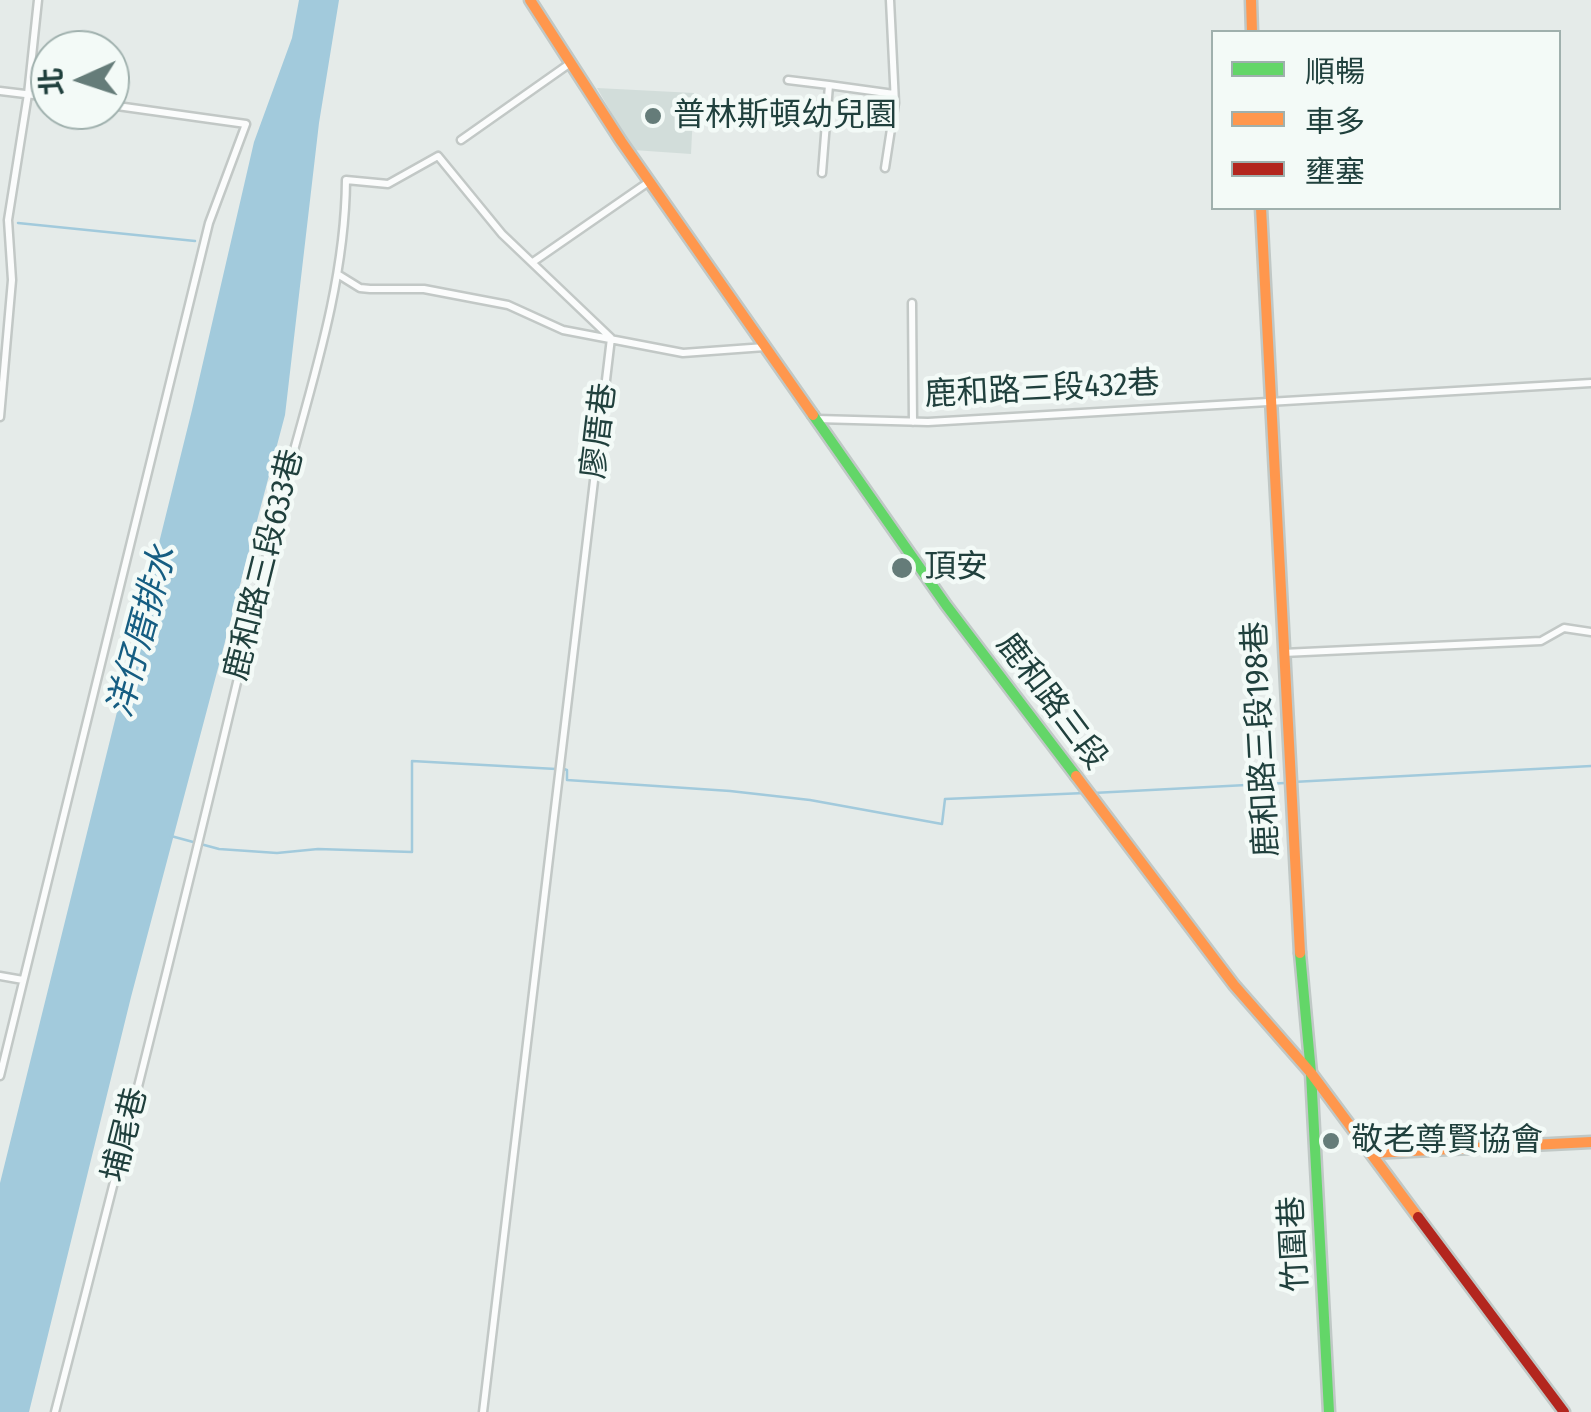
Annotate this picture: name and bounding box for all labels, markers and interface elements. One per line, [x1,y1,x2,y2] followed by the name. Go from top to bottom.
[30,30,130,130] north arrow
[1211,30,1561,210] legend
[1305,54,1365,90] text: 順暢
[34,67,69,96] text: 北
[673,97,897,135] place label: 普林斯頓幼兒園
[1305,104,1365,140] text: 車多
[642,105,664,127] marker: 普林斯頓幼兒園
[1305,154,1365,190] text: 壅塞
[923,365,1161,415] street label: 鹿和路三段432巷
[575,381,625,481] street label: 廖厝巷
[218,446,312,684] street label: 鹿和路三段633巷
[100,542,186,722] water label: 洋仔厝排水
[924,549,988,587] place label: 頂安
[889,555,915,581] marker: 頂安
[1237,620,1287,858] street label: 鹿和路三段198巷
[988,627,1114,777] street label: 鹿和路三段
[96,1084,156,1186] street label: 埔尾巷
[1351,1122,1543,1160] place label: 敬老尊賢協會
[1320,1130,1342,1152] marker: 敬老尊賢協會
[1273,1195,1317,1293] street label: 竹圍巷

